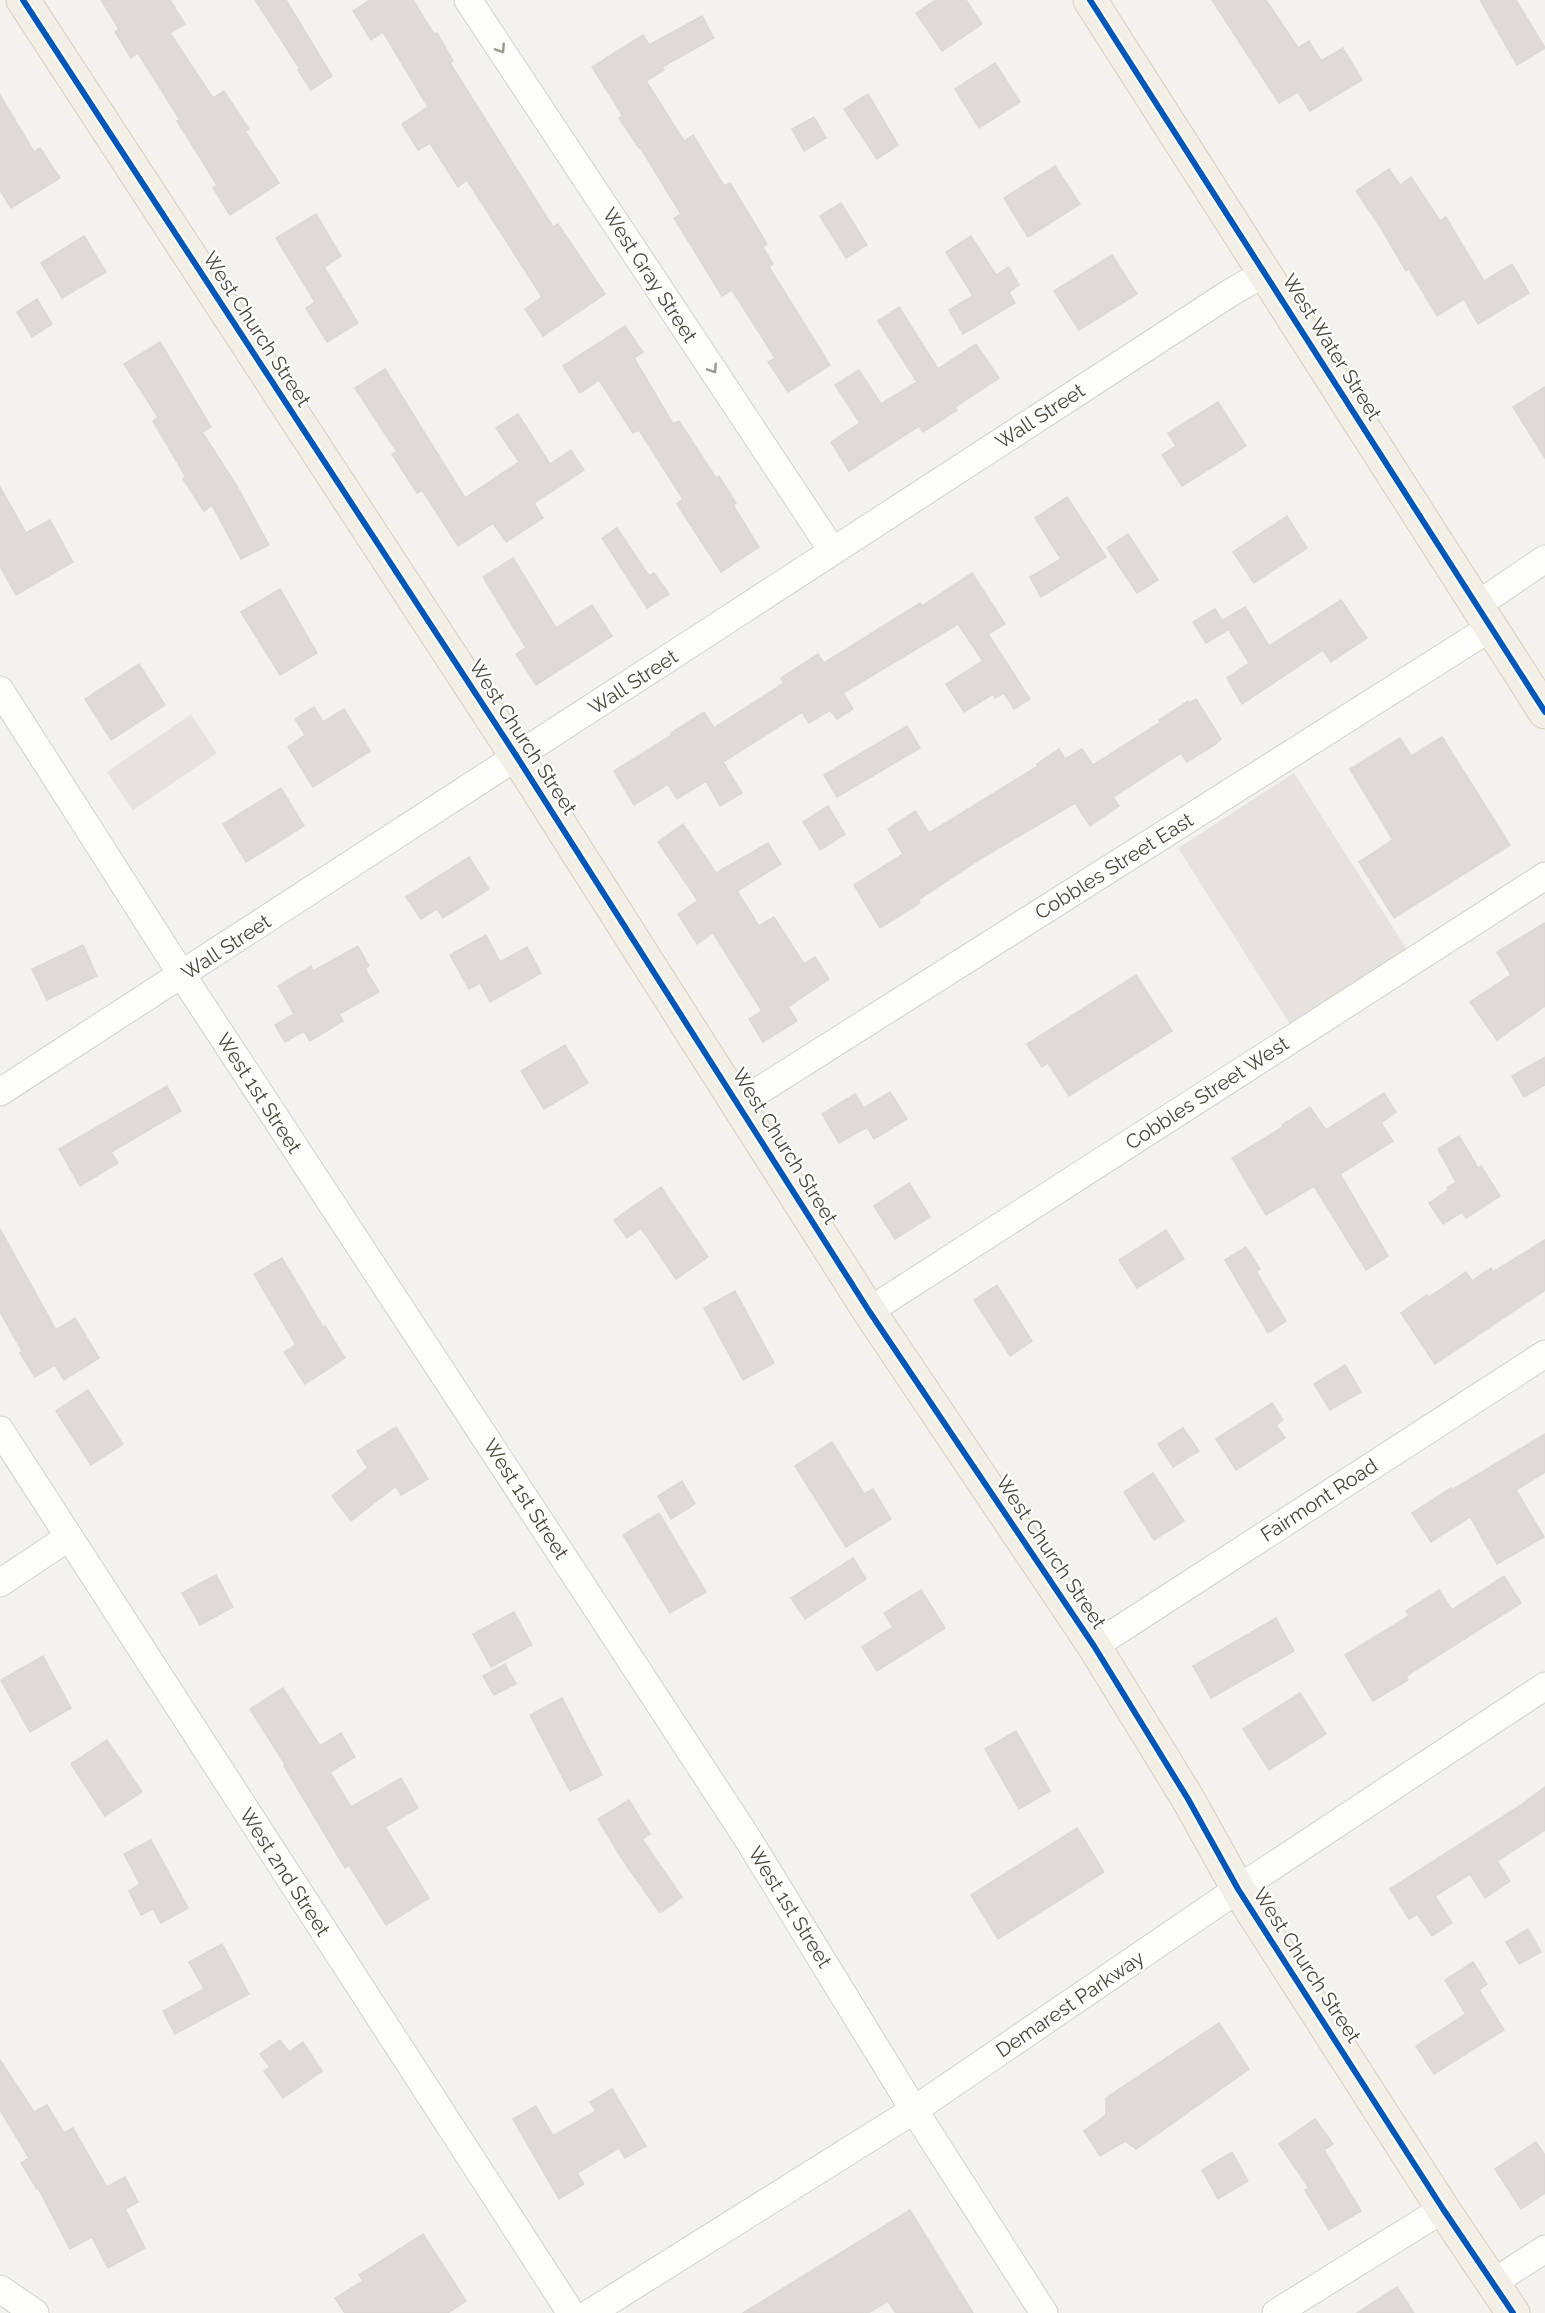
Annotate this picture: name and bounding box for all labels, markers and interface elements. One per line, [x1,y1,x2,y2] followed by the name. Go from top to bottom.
[494,42,505,53] one-way arrow
[598,203,703,347] street label: West Gray Street
[198,247,316,411] street label: West Church Street
[1277,269,1387,425] street label: West Water Street
[705,363,717,373] one-way arrow
[991,378,1089,454] street label: Wall Street
[584,644,682,720] street label: Wall Street
[464,655,582,819] street label: West Church Street
[1030,807,1198,924] street label: Cobbles Street East
[177,909,275,985] street label: Wall Street
[211,1028,307,1158] street label: West 1st Street
[1121,1031,1293,1155] street label: Cobbles Street West
[727,1063,843,1229] street label: West Church Street
[478,1434,574,1564] street label: West 1st Street
[1256,1453,1382,1547] street label: Fairmont Road
[991,1471,1111,1634] street label: West Church Street
[235,1803,335,1941] street label: West 2nd Street
[743,1842,837,1972] street label: West 1st Street
[1248,1883,1366,2047] street label: West Church Street
[991,1945,1149,2062] street label: Demarest Parkway

